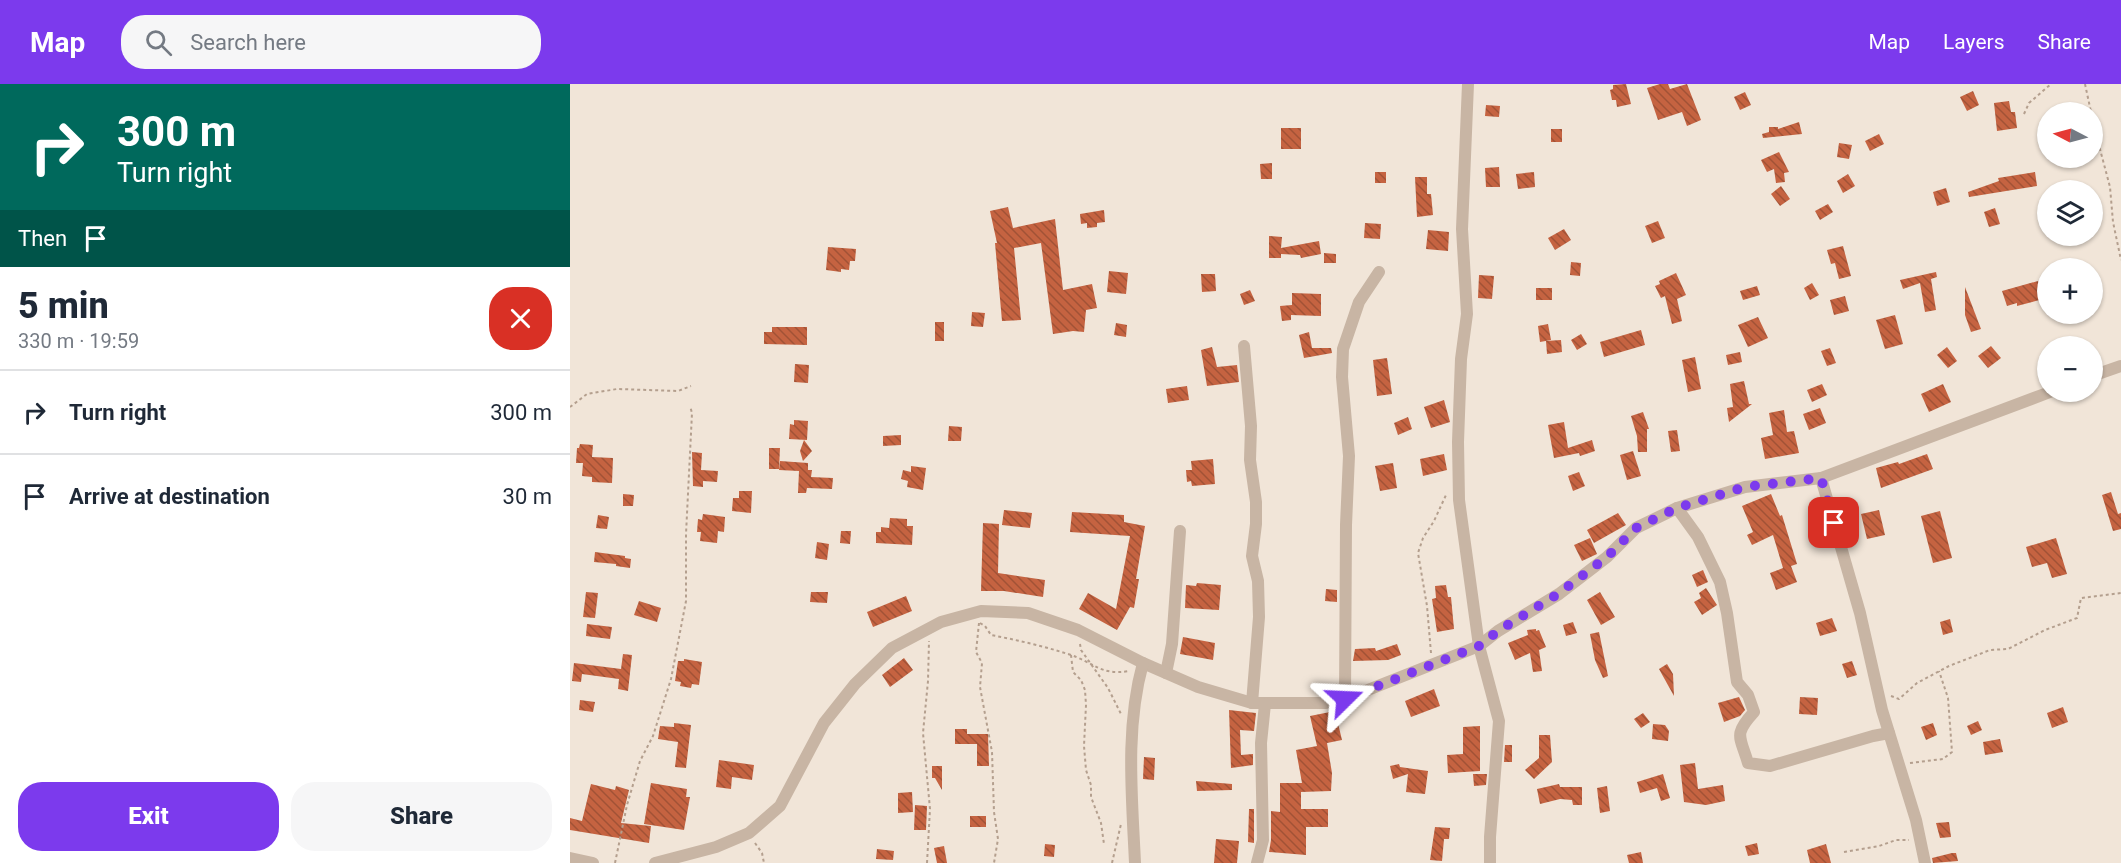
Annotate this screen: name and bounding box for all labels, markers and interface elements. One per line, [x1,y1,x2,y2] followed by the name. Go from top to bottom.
[121,15,541,69] search box
[30,26,85,59] text: Map
[142,26,175,59] icon: search
[190,30,306,55] text: Search here
[1868,30,1910,54] text: Map
[1943,30,2004,54] text: Layers
[2037,30,2091,54] text: Share
[2037,102,2103,168] north arrow
[2037,102,2103,402] map controls
[117,107,236,156] text: 300 m
[18,108,96,186] icon: right
[117,157,232,189] text: Turn right
[2037,180,2103,246] button: layers
[79,222,112,255] icon: arrive
[18,226,67,251] text: Then
[2037,258,2103,324] button: +
[18,285,109,327] text: 5 min
[489,287,552,350] button: close
[18,329,139,353] text: 330 m · 19:59
[2037,336,2103,402] button: −
[18,396,51,429] icon: right
[69,400,166,425] text: Turn right
[490,400,552,425] text: 300 m
[18,480,51,513] icon: arrive
[69,484,270,509] text: Arrive at destination
[503,484,552,509] text: 30 m
[1808,497,1859,548] pin
[1817,506,1850,539] icon: arrive
[1313,667,1377,731] position arrow
[18,782,279,851] button: Exit
[291,782,552,851] button: Share

